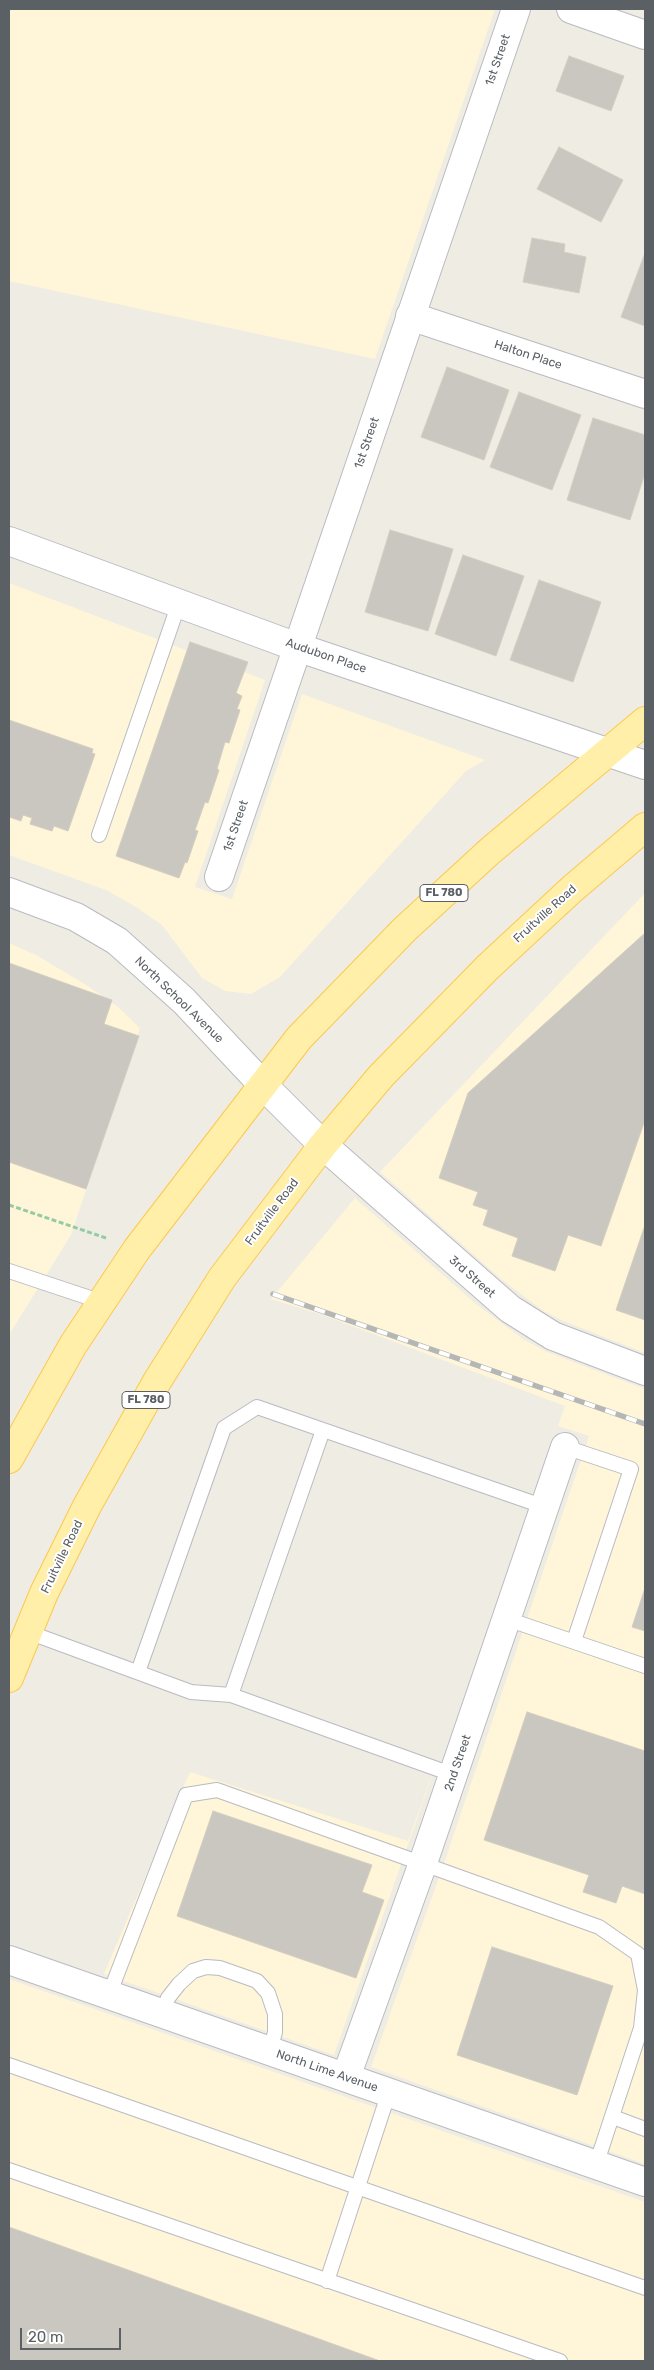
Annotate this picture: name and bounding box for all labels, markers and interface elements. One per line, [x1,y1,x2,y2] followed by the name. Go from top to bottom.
[482,32,514,88] street label: 1st Street
[492,337,564,373] street label: Halton Place
[351,415,383,471] street label: 1st Street
[284,635,368,677] street label: Audubon Place
[220,798,252,854] street label: 1st Street
[511,882,579,946] street label: Fruitville Road
[420,884,468,901] road number: FL 780
[132,954,226,1046] street label: North School Avenue
[242,1176,302,1248] street label: Fruitville Road
[446,1253,498,1301] street label: 3rd Street
[122,1392,170,1408] road number: FL 780
[38,1518,86,1596] street label: Fruitville Road
[442,1733,474,1793] street label: 2nd Street
[274,2047,380,2095] street label: North Lime Avenue
[22,2318,124,2350] scale bar
[28,2328,63,2346] text: 20 m

